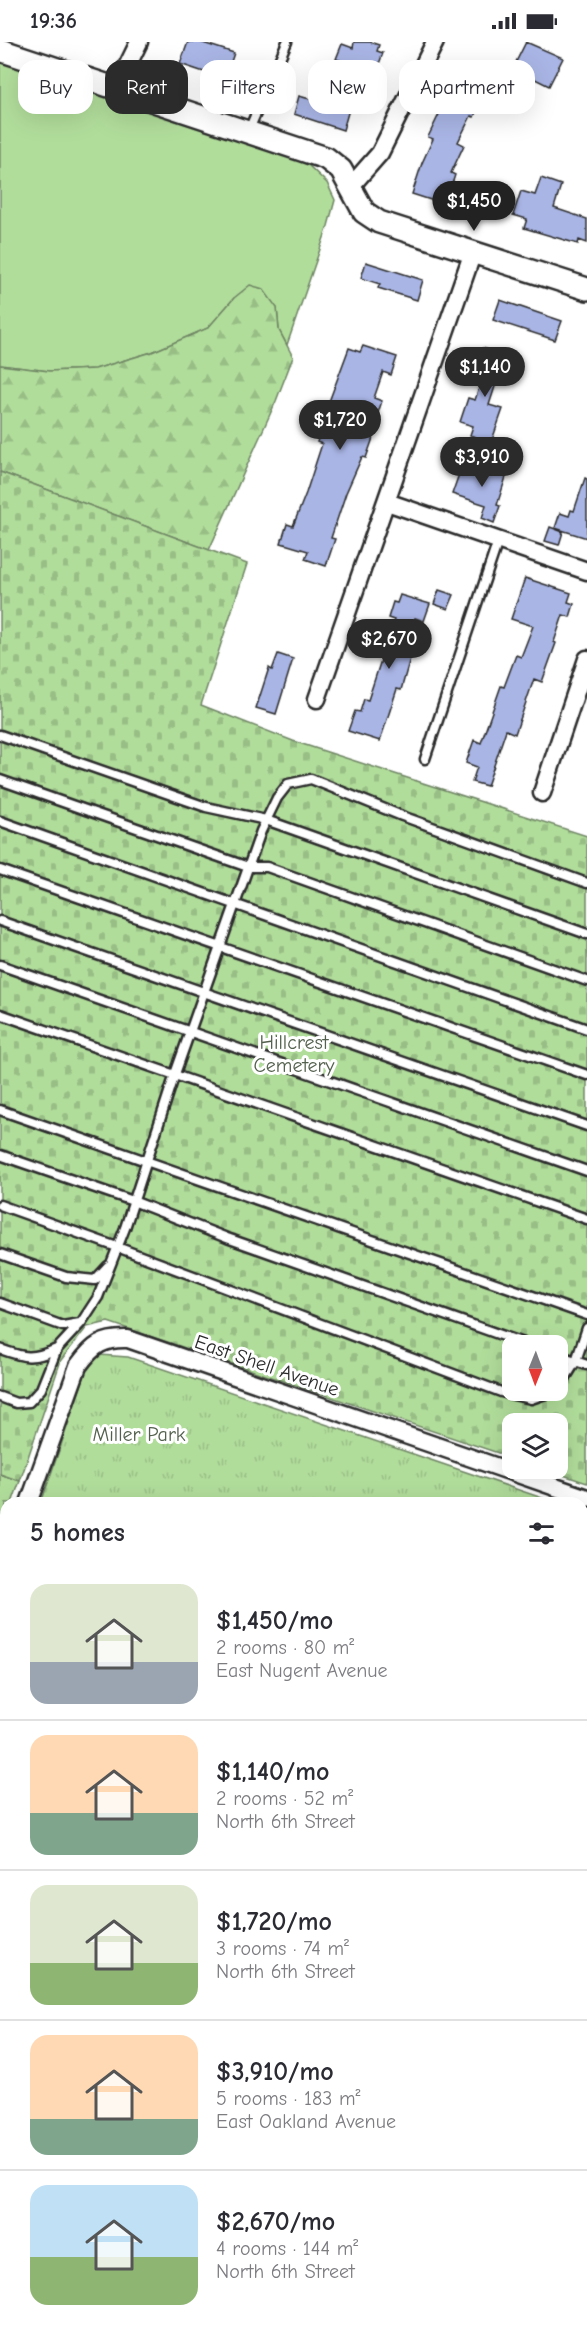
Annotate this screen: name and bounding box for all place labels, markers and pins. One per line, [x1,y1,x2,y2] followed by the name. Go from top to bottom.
[425,181,523,232] pin: $1,450
[436,347,534,398] pin: $1,140
[291,400,389,451] pin: $1,720
[433,437,531,488] pin: $3,910
[340,619,438,670] pin: $2,670

